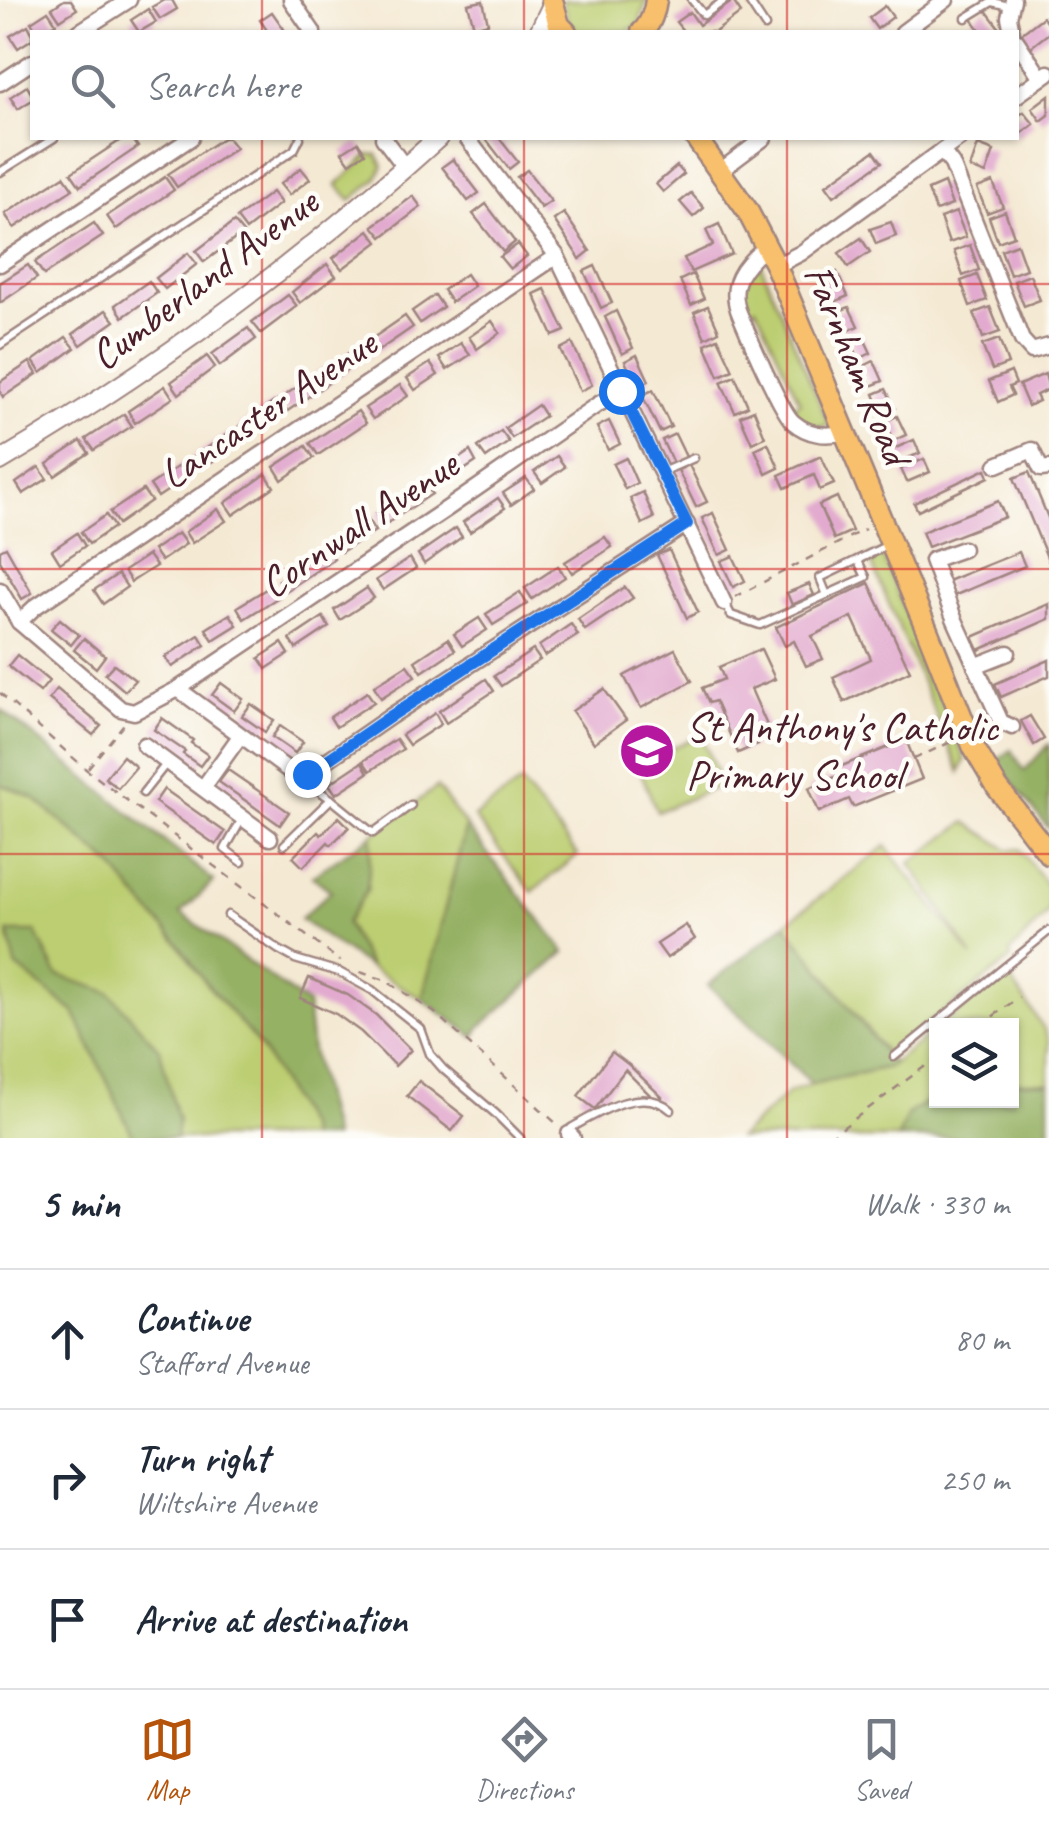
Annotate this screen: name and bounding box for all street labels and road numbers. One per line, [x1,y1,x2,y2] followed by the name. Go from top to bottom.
[79,175,330,382] street label: Cumberland Avenue
[791,256,925,478] street label: Farnham Road
[149,316,389,501] street label: Lancaster Avenue
[250,437,470,610] street label: Cornwall Avenue

